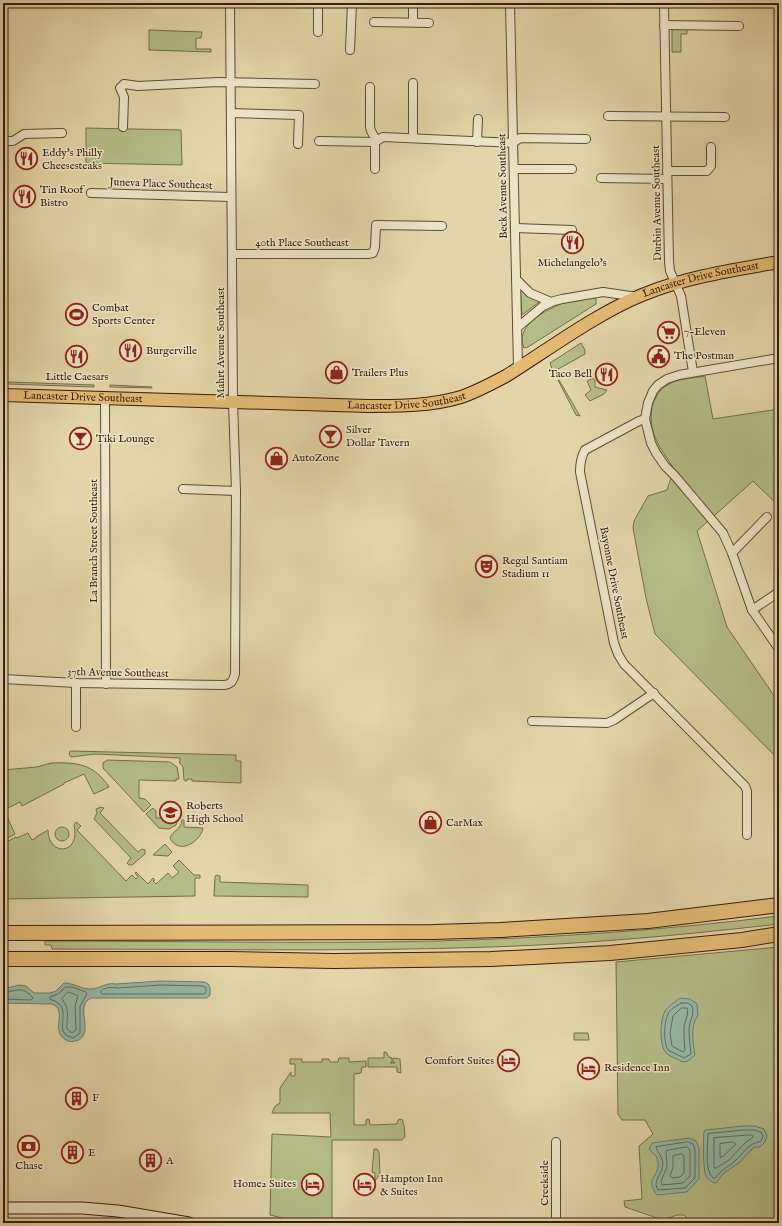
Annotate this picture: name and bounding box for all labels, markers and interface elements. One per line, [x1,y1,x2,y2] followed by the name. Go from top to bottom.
[495,133,511,239] street label: Beck Avenue Southeast
[649,145,665,261] street label: Durbin Avenue Southeast
[13,146,39,172] restaurant icon: Eddy's Philly Cheesesteaks
[42,146,103,173] place label: Eddy's Philly Cheesesteaks
[107,175,213,193] street label: Juneva Place Southeast
[11,183,37,209] restaurant icon: Tin Roof Bistro
[40,183,85,210] place label: Tin Roof Bistro
[559,230,585,256] restaurant icon: Michelangelo's
[255,236,349,250] street label: 40th Place Southeast
[537,256,607,270] place label: Michelangelo's
[640,259,760,301] street label: Lancaster Drive Southeast
[214,287,228,399] street label: Mahrt Avenue Southeast
[63,301,89,327] sports icon: Combat Sports Center
[92,301,155,328] place label: Combat Sports Center
[656,319,682,345] supermarket icon: 7-Eleven
[684,325,726,339] place label: 7-Eleven
[118,338,144,364] restaurant icon: Burgerville
[645,343,671,369] public building icon: The Postman
[64,344,90,370] restaurant icon: Little Caesars
[146,344,197,358] place label: Burgerville
[674,349,734,363] place label: The Postman
[324,360,350,386] shop icon: Trailers Plus
[594,361,620,387] restaurant icon: Taco Bell
[352,366,408,380] place label: Trailers Plus
[549,367,592,381] place label: Taco Bell
[46,370,109,384] place label: Little Caesars
[23,389,143,406] street label: Lancaster Drive Southeast
[347,389,468,413] street label: Lancaster Drive Southeast
[318,423,344,449] bar icon: Silver Dollar Tavern
[346,423,410,450] place label: Silver Dollar Tavern
[68,426,94,452] bar icon: Tiki Lounge
[96,432,155,446] place label: Tiki Lounge
[263,445,289,471] shop icon: AutoZone
[291,451,339,465] place label: AutoZone
[87,479,101,603] street label: La Branch Street Southeast
[596,525,632,641] street label: Bayonne Drive Southeast
[473,554,499,580] theatre icon: Regal Santiam Stadium 11
[502,554,568,581] place label: Regal Santiam Stadium 11
[67,665,169,681] street label: 37th Avenue Southeast
[158,799,184,825] school or university icon: Roberts High School
[186,799,244,826] place label: Roberts High School
[417,810,443,836] shop icon: CarMax
[446,816,484,830] place label: CarMax
[496,1048,522,1074] hotel icon: Comfort Suites
[425,1054,494,1068] place label: Comfort Suites
[575,1055,601,1081] hotel icon: Residence Inn
[604,1061,670,1075] place label: Residence Inn
[64,1085,90,1111] building icon: F
[92,1091,99,1105] place label: F
[16,1133,42,1159] bank icon: Chase
[60,1140,86,1166] building icon: E
[88,1146,96,1160] place label: E
[138,1148,164,1174] building icon: A
[165,1154,174,1168] place label: A
[15,1159,43,1173] place label: Chase
[538,1160,552,1206] street label: Creekside
[299,1171,325,1197] hotel icon: Home2 Suites
[352,1172,378,1198] hotel icon: Hampton Inn & Suites
[380,1172,443,1199] place label: Hampton Inn & Suites
[233,1177,296,1191] place label: Home2 Suites

